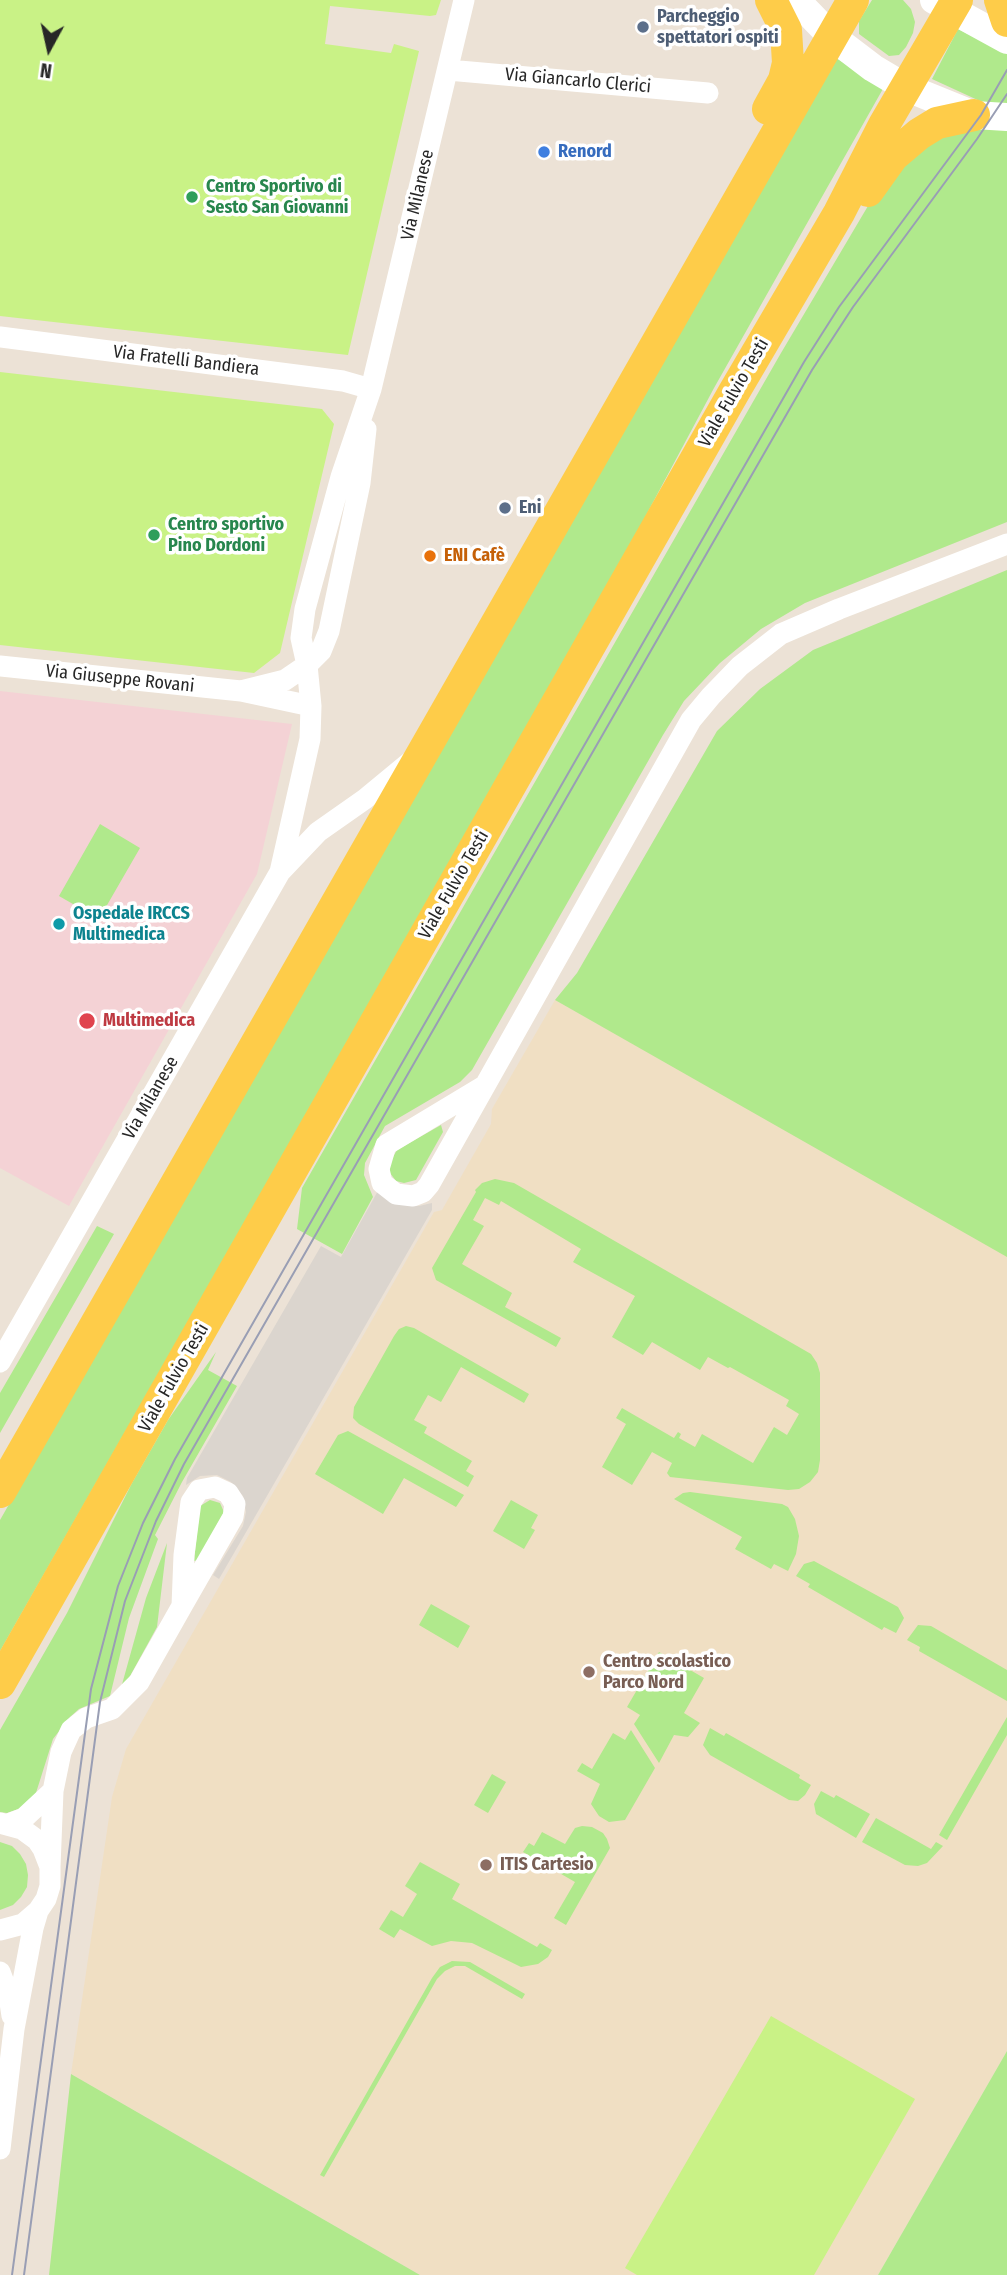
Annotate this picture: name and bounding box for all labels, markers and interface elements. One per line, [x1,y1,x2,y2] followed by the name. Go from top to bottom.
[657,6,779,48] place label: Parcheggio spettatori ospiti
[14,14,84,84] north arrow
[635,19,651,35] marker: Parcheggio spettatori ospiti
[39,58,53,82] text: N
[504,64,652,98] street label: Via Giancarlo Clerici
[558,141,612,163] place label: Renord
[536,144,552,160] marker: Renord
[397,147,439,243] street label: Via Milanese
[206,176,349,218] place label: Centro Sportivo di Sesto San Giovanni
[184,189,200,205] marker: Centro Sportivo di Sesto San Giovanni
[694,335,774,451] street label: Viale Fulvio Testi
[112,341,260,381] street label: Via Fratelli Bandiera
[519,497,541,519] place label: Eni
[497,500,513,516] marker: Eni
[168,514,284,556] place label: Centro sportivo Pino Dordoni
[146,527,162,543] marker: Centro sportivo Pino Dordoni
[444,545,505,567] place label: ENI Cafè
[422,548,438,564] marker: ENI Cafè
[45,660,195,698] street label: Via Giuseppe Rovani
[414,827,494,943] street label: Viale Fulvio Testi
[73,903,190,946] place label: Ospedale IRCCS Multimedica
[51,916,67,932] marker: Ospedale IRCCS Multimedica
[103,1010,195,1032] place label: Multimedica
[77,1011,97,1031] marker: Multimedica
[119,1053,183,1143] street label: Via Milanese
[134,1320,214,1436] street label: Viale Fulvio Testi
[603,1651,731,1694] place label: Centro scolastico Parco Nord
[581,1664,597,1680] marker: Centro scolastico Parco Nord
[500,1854,594,1876] place label: ITIS Cartesio
[478,1857,494,1873] marker: ITIS Cartesio

